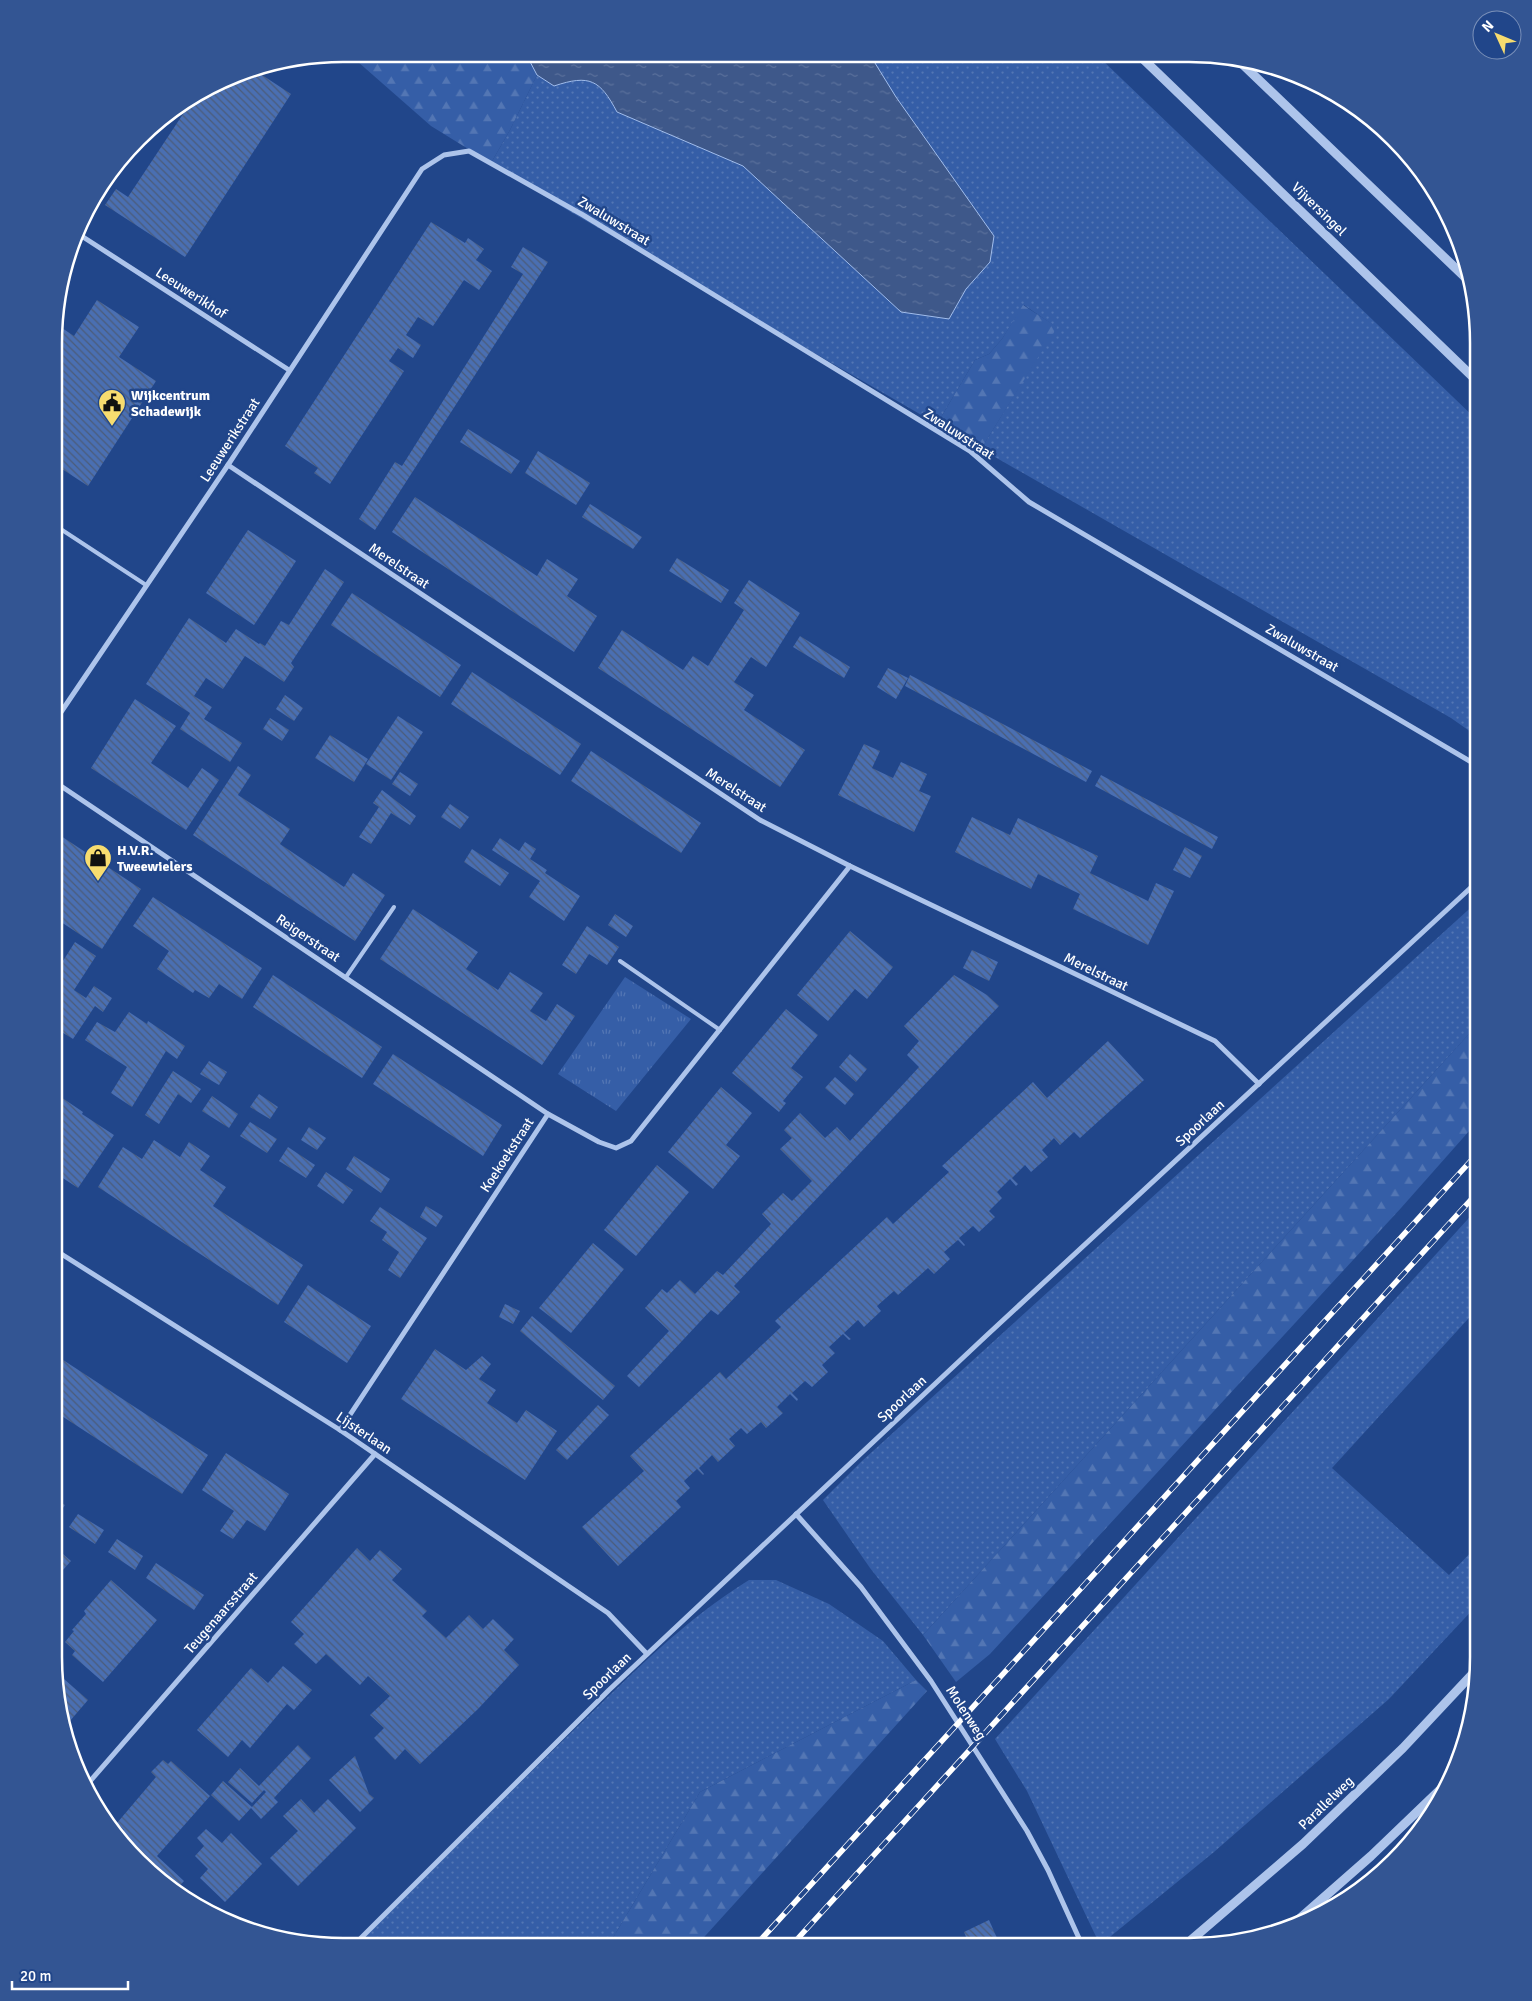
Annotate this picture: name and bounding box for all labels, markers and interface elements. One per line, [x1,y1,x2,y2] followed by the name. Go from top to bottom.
[1472,10,1522,60] north arrow
[1479,17,1498,36] text: N
[1288,179,1350,239] street label: Vijversingel
[575,193,653,249] street label: Zwaluwstraat
[152,264,231,323] street label: Leeuwerikhof
[131,387,210,420] place label: Wijkcentrum Schadewijk
[97,388,127,427] public building icon: Wijkcentrum Schadewijk
[197,395,264,485] street label: Leeuwerikstraat
[920,405,998,463] street label: Zwaluwstraat
[366,540,433,592] street label: Merelstraat
[1263,620,1341,676] street label: Zwaluwstraat
[702,764,770,816] street label: Merelstraat
[117,842,192,875] place label: H.V.R. Tweewielers
[83,843,113,882] shop icon: H.V.R. Tweewielers
[273,910,343,966] street label: Reigerstraat
[1061,949,1131,995] street label: Merelstraat
[1172,1096,1228,1150] street label: Spoorlaan
[477,1114,537,1195] street label: Koekoekstraat
[874,1372,930,1426] street label: Spoorlaan
[333,1408,395,1458] street label: Lijsterlaan
[181,1569,261,1657] street label: Teugenaarsstraat
[579,1649,635,1703] street label: Spoorlaan
[942,1683,990,1743] street label: Molenweg
[1295,1773,1357,1833] street label: Parallelweg
[12,1958,129,1990] scale bar
[20,1967,51,1985] text: 20 m

